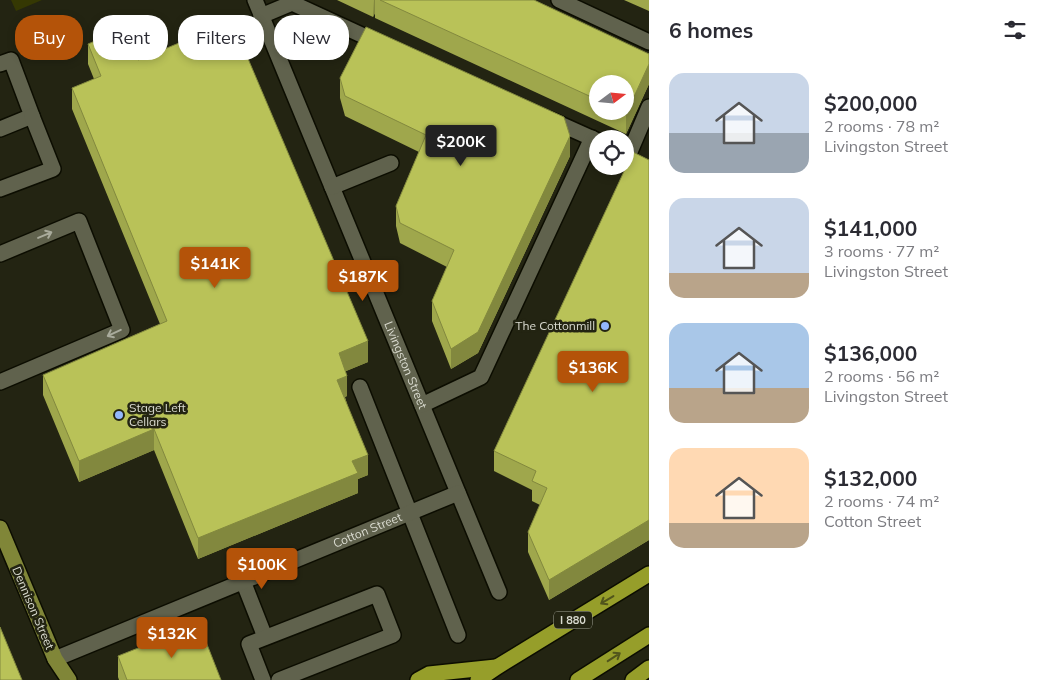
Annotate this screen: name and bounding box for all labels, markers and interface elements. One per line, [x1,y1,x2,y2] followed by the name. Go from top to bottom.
[15,15,83,60] chip: Buy
[93,15,168,60] chip: Rent
[178,15,264,60] chip: Filters
[274,15,349,60] chip: New
[1001,16,1029,44] icon: filters
[669,17,753,43] text: 6 homes
[589,75,634,120] north arrow
[589,75,634,175] map controls
[824,90,917,116] text: $200,000
[709,93,769,153] icon: home
[824,116,939,136] text: 2 rooms · 78 m²
[426,124,496,167] pin: $200K
[589,130,634,175] button: locate
[436,131,486,151] text: $200K
[824,136,948,156] text: Livingston Street
[824,215,917,241] text: $141,000
[709,218,769,278] icon: home
[37,230,52,240] one-way arrow
[824,241,939,261] text: 3 rooms · 77 m²
[180,246,250,289] pin: $141K
[190,253,240,273] text: $141K
[328,260,398,302] pin: $187K
[824,261,948,281] text: Livingston Street
[338,266,388,286] text: $187K
[515,318,595,333] place label: The Cottonmill
[381,319,431,411] street label: Livingston Street
[599,320,611,332] marker: The Cottonmill
[107,328,122,338] one-way arrow
[824,340,917,366] text: $136,000
[709,343,769,403] icon: home
[558,350,628,393] pin: $136K
[568,357,618,377] text: $136K
[824,366,939,386] text: 2 rooms · 56 m²
[824,386,948,406] text: Livingston Street
[129,400,186,429] place label: Stage Left Cellars
[113,409,125,421] marker: Stage Left Cellars
[824,465,917,491] text: $132,000
[709,468,769,528] icon: home
[824,491,939,511] text: 2 rooms · 74 m²
[331,509,404,551] street label: Cotton Street
[824,511,921,531] text: Cotton Street
[227,548,297,590] pin: $100K
[237,554,287,574] text: $100K
[9,564,58,652] street label: Dennison Street
[601,595,615,605] one-way arrow
[554,612,592,628] road number: I 880
[137,616,207,659] pin: $132K
[147,623,197,643] text: $132K
[606,652,620,662] one-way arrow

